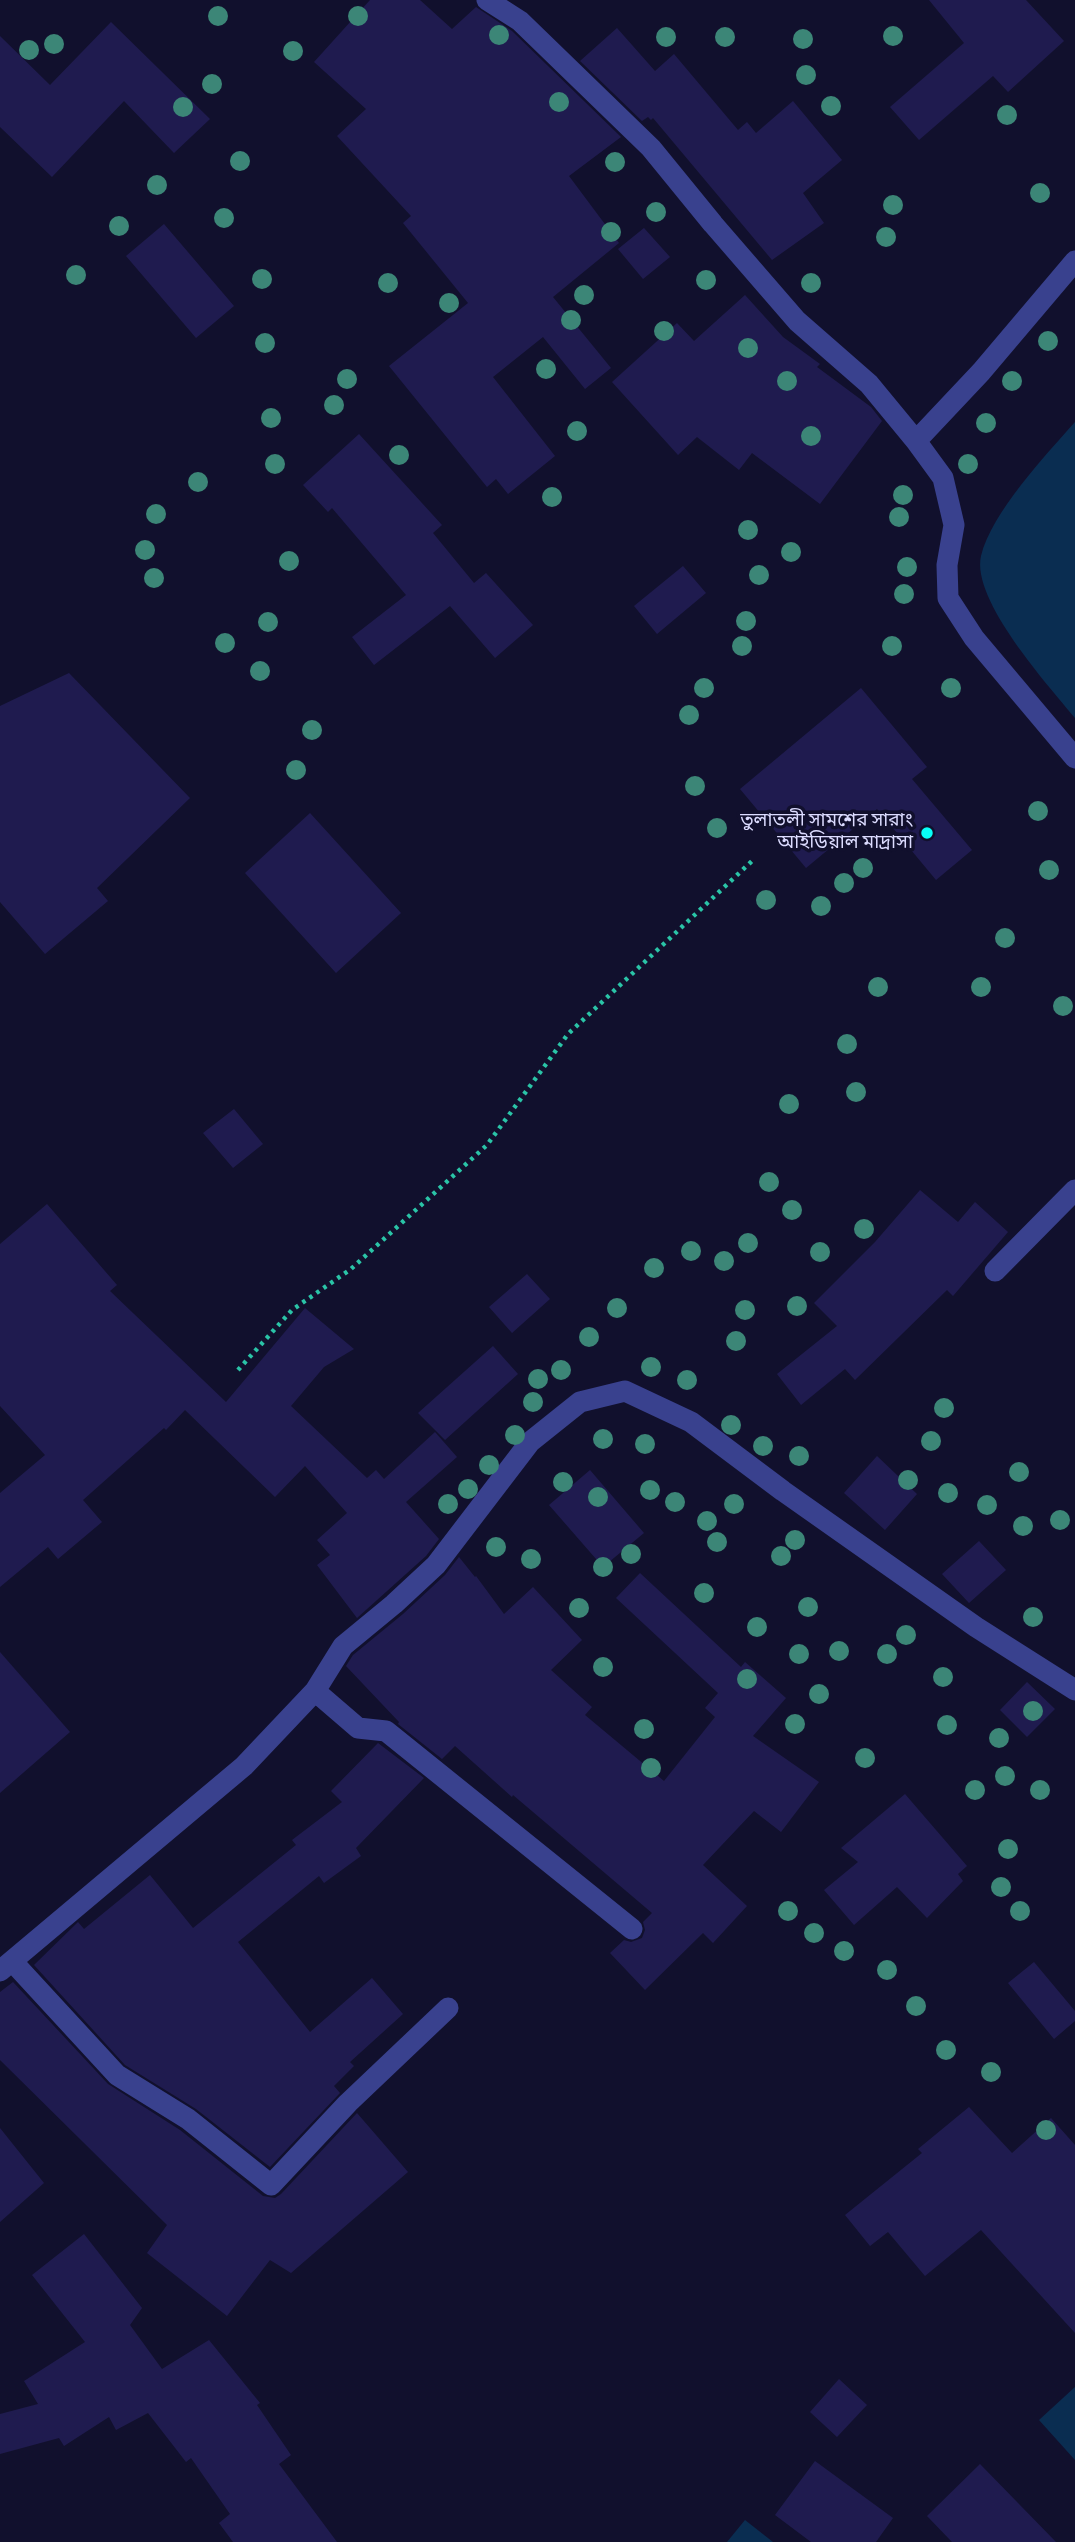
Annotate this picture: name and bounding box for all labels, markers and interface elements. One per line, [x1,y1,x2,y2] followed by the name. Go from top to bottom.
[740,811,913,855] place label: তুলাতলী সামশের সারাং আইডিয়াল মাদ্রাসা
[919,825,935,841] marker: তুলাতলী সামশের সারাং আইডিয়াল মাদ্রাসা

